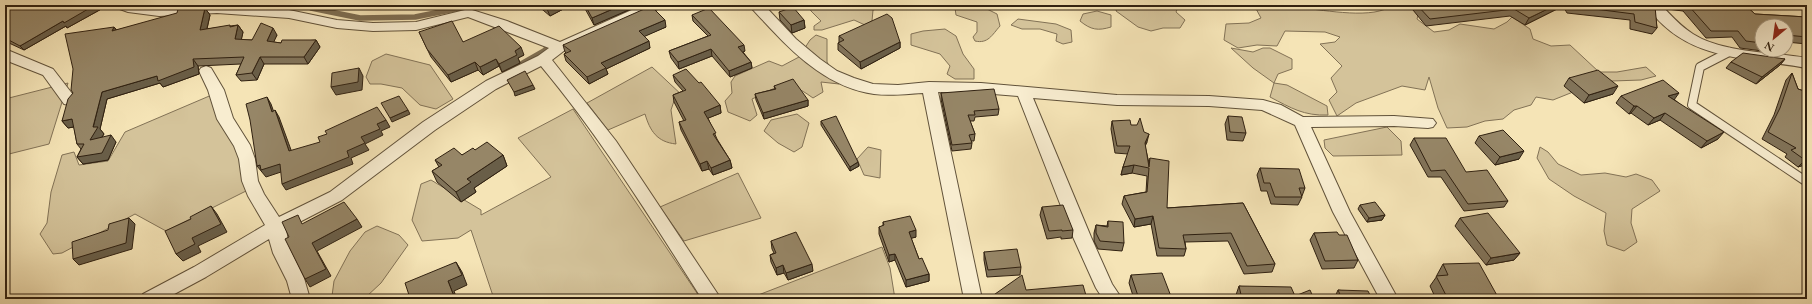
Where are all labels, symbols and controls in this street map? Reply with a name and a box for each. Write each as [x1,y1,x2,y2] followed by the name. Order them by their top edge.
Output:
[1754,18,1794,58] north arrow
[1762,38,1776,55] text: N

